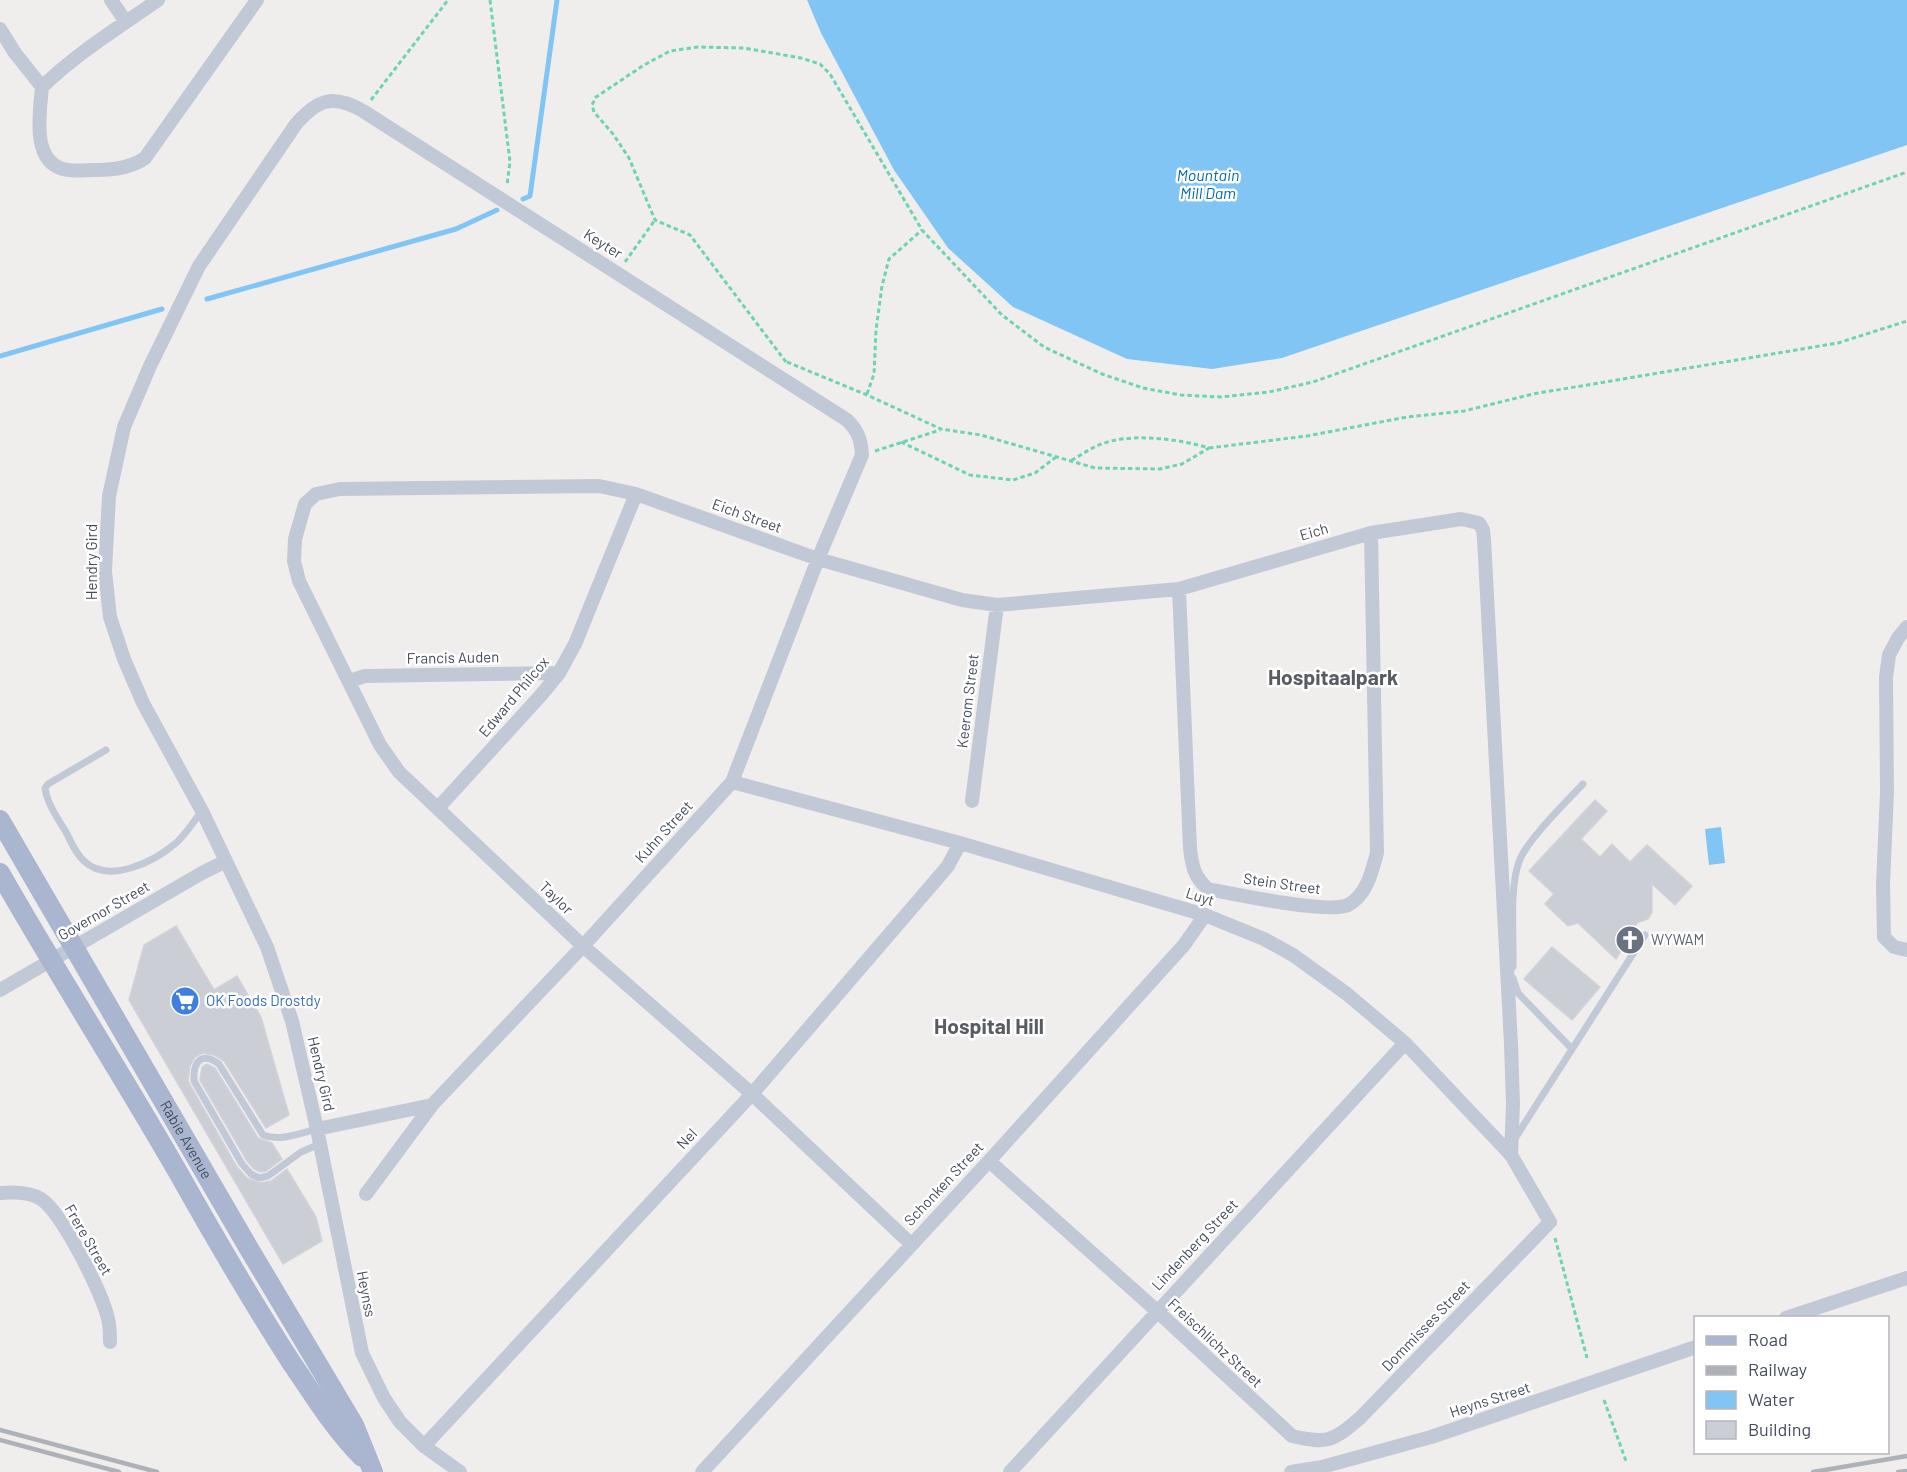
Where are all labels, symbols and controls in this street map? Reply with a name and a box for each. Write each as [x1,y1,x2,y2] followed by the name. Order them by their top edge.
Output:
[1177,165,1239,202] water label: Mountain Mill Dam
[581,224,627,262] street label: Keyter
[710,494,785,536] street label: Eich Street
[1297,518,1330,544] street label: Eich
[82,524,100,600] street label: Hendry Gird
[406,647,499,667] street label: Francis Auden
[474,653,552,740] street label: Edward Philcox
[952,653,982,749] street label: Keerom Street
[1268,664,1398,689] district label: Hospitaalpark
[631,797,696,866] street label: Kuhn Street
[1242,869,1322,897] street label: Stein Street
[54,877,153,944] street label: Governor Street
[536,877,578,918] street label: Taylor
[1184,883,1217,909] street label: Luyt
[1614,924,1646,956] church icon: WYWAM
[1651,930,1704,948] place label: WYWAM
[169,985,201,1017] supermarket icon: OK Foods Drostdy
[206,991,321,1009] place label: OK Foods Drostdy
[934,1013,1044,1038] district label: Hospital Hill
[305,1035,339,1113] street label: Hendry Gird
[157,1097,216,1182] street label: Rabie Avenue
[672,1124,700,1152] street label: Nel
[900,1138,987,1229] street label: Schonken Street
[1147,1195,1241,1294] street label: Lindenberg Street
[61,1201,116,1278] street label: Frere Street
[354,1269,380,1319] street label: Heynss
[1377,1276,1473,1374] street label: Dommisses Street
[1165,1294,1267,1391] street label: Freischlichz Street
[1694,1316,1889,1454] legend
[1748,1328,1788,1350] text: Road
[1748,1358,1807,1380] text: Railway
[1447,1378,1532,1421] street label: Heyns Street
[1748,1388,1795,1410] text: Water
[1748,1418,1811,1440] text: Building

